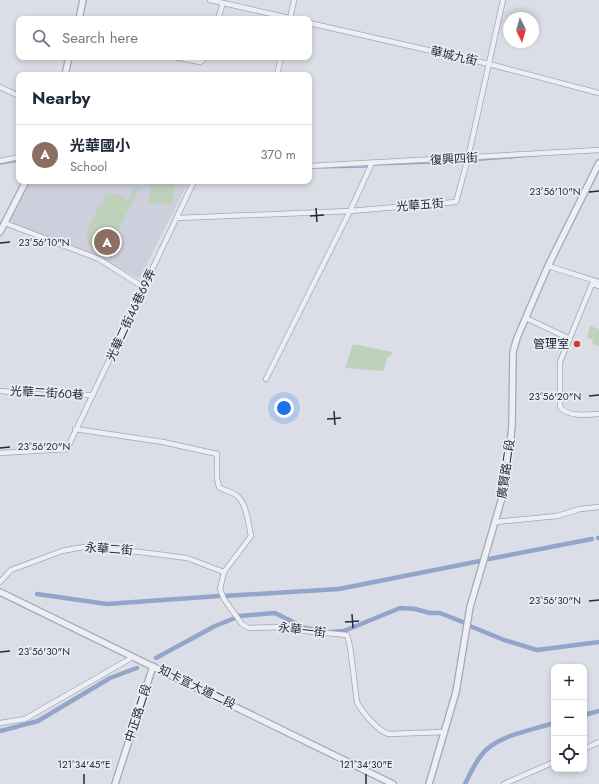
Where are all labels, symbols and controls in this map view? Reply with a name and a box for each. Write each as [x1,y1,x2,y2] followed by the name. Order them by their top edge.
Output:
[503,12,539,48] north arrow
[16,16,312,60] search box
[30,27,52,49] icon: search
[62,27,138,49] text: Search here
[429,42,479,70] street label: 華城九街
[32,86,90,110] text: Nearby
[70,135,130,157] text: 光華國小
[40,145,50,164] text: A
[260,145,296,164] text: 370 m
[430,149,478,169] street label: 復興四街
[70,157,107,176] text: School
[529,184,581,199] text: 23°56'10"N
[395,194,445,216] street label: 光華五街
[94,227,120,257] pin: A
[18,235,70,250] text: 23°56'10"N
[102,266,160,364] street label: 光華二街46巷69弄
[533,335,569,353] place label: 管理室
[572,339,582,349] marker: 管理室
[10,382,84,404] street label: 光華二街60巷
[529,389,581,404] text: 23°56'20"N
[274,398,294,418] your location
[493,438,519,500] street label: 廣賢路二段
[18,439,70,454] text: 23°56'20"N
[84,538,134,560] street label: 永華二街
[529,593,581,608] text: 23°56'30"N
[277,618,327,642] street label: 永華一街
[18,644,70,659] text: 23°56'30"N
[155,660,239,714] street label: 知卡宣大道二段
[551,664,587,772] map controls
[551,664,587,700] button: +
[120,682,156,744] street label: 中正路二段
[551,700,587,736] button: −
[551,736,587,772] button: locate
[57,757,111,772] text: 121°34'45"E
[339,757,393,772] text: 121°34'30"E

